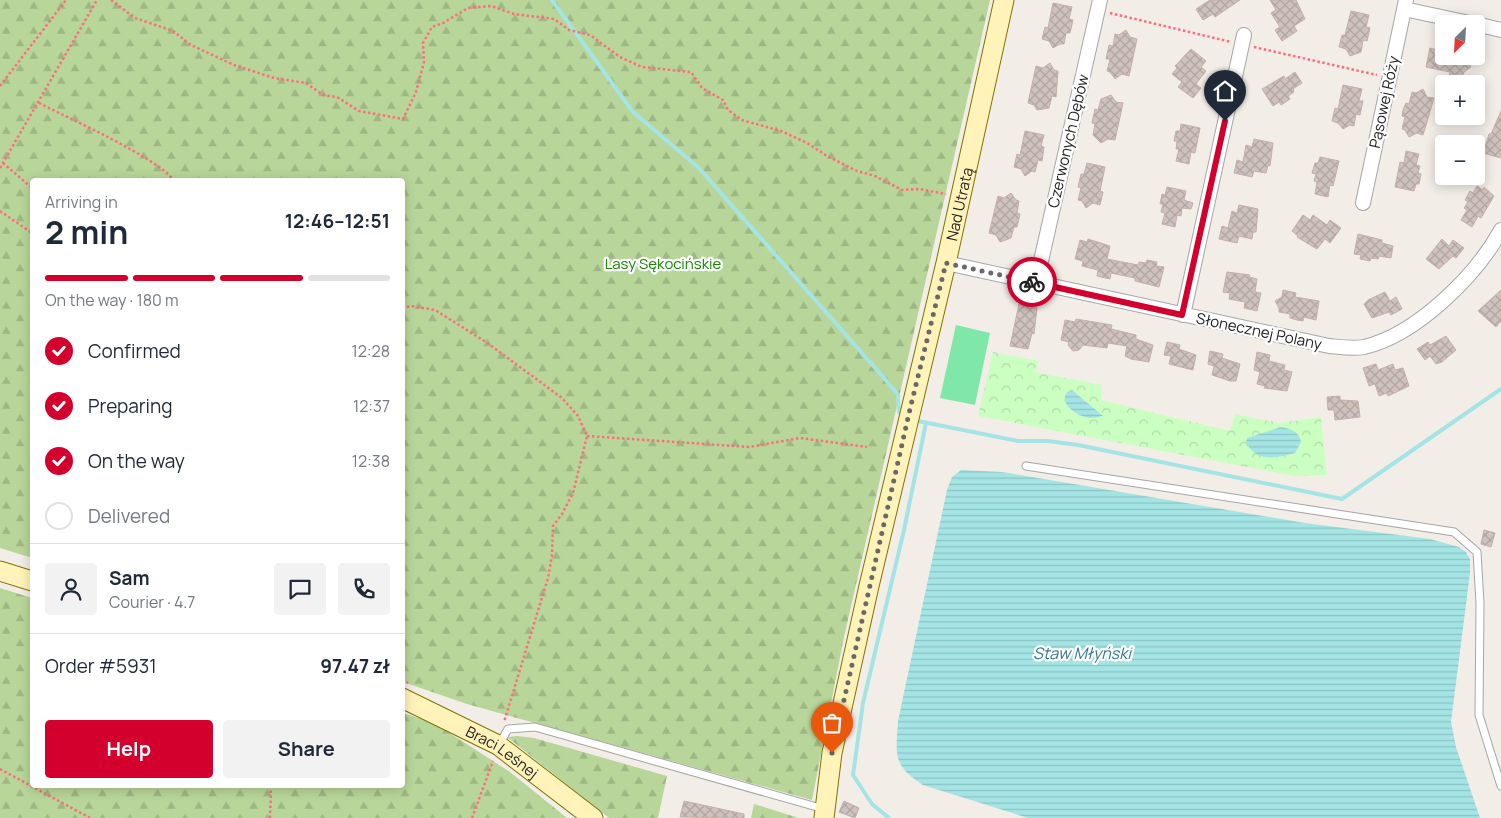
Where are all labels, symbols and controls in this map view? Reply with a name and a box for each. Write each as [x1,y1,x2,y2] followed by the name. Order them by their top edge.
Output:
[1435,15,1485,65] north arrow
[1435,15,1485,185] map controls
[1364,54,1404,150] street label: Pąsowej Róży
[1204,70,1246,121] pin
[1042,72,1094,210] street label: Czerwonych Dębów
[1435,75,1485,125] button: +
[1211,77,1239,105] icon: home
[1435,135,1485,185] button: −
[941,165,977,243] street label: Nad Utratą
[45,191,118,213] text: Arriving in
[285,208,390,234] text: 12:46–12:51
[45,210,128,254] text: 2 min
[605,253,722,274] park label: Lasy Sękocińskie
[1007,257,1057,307] courier
[1018,268,1046,296] icon: bike
[45,289,178,311] text: On the way · 180 m
[1194,307,1324,355] street label: Słonecznej Polany
[45,337,73,365] icon: check
[88,338,181,364] text: Confirmed
[351,340,390,362] text: 12:28
[45,392,73,420] icon: check
[88,393,173,419] text: Preparing
[353,395,390,417] text: 12:37
[45,447,73,475] icon: check
[88,448,185,474] text: On the way
[352,450,390,472] text: 12:38
[88,503,170,529] text: Delivered
[45,563,97,615] button: person
[274,563,326,615] button: chat
[338,563,390,615] button: phone
[109,565,150,591] text: Sam
[109,591,195,613] text: Courier · 4.7
[1033,642,1133,664] water label: Staw Młyński
[45,653,157,679] text: Order #5931
[320,653,390,679] text: 97.47 zł
[811,702,853,753] pin
[818,709,846,737] icon: bag
[45,720,213,778] button: Help
[223,720,390,778] button: Share
[462,720,543,783] street label: Braci Leśnej

